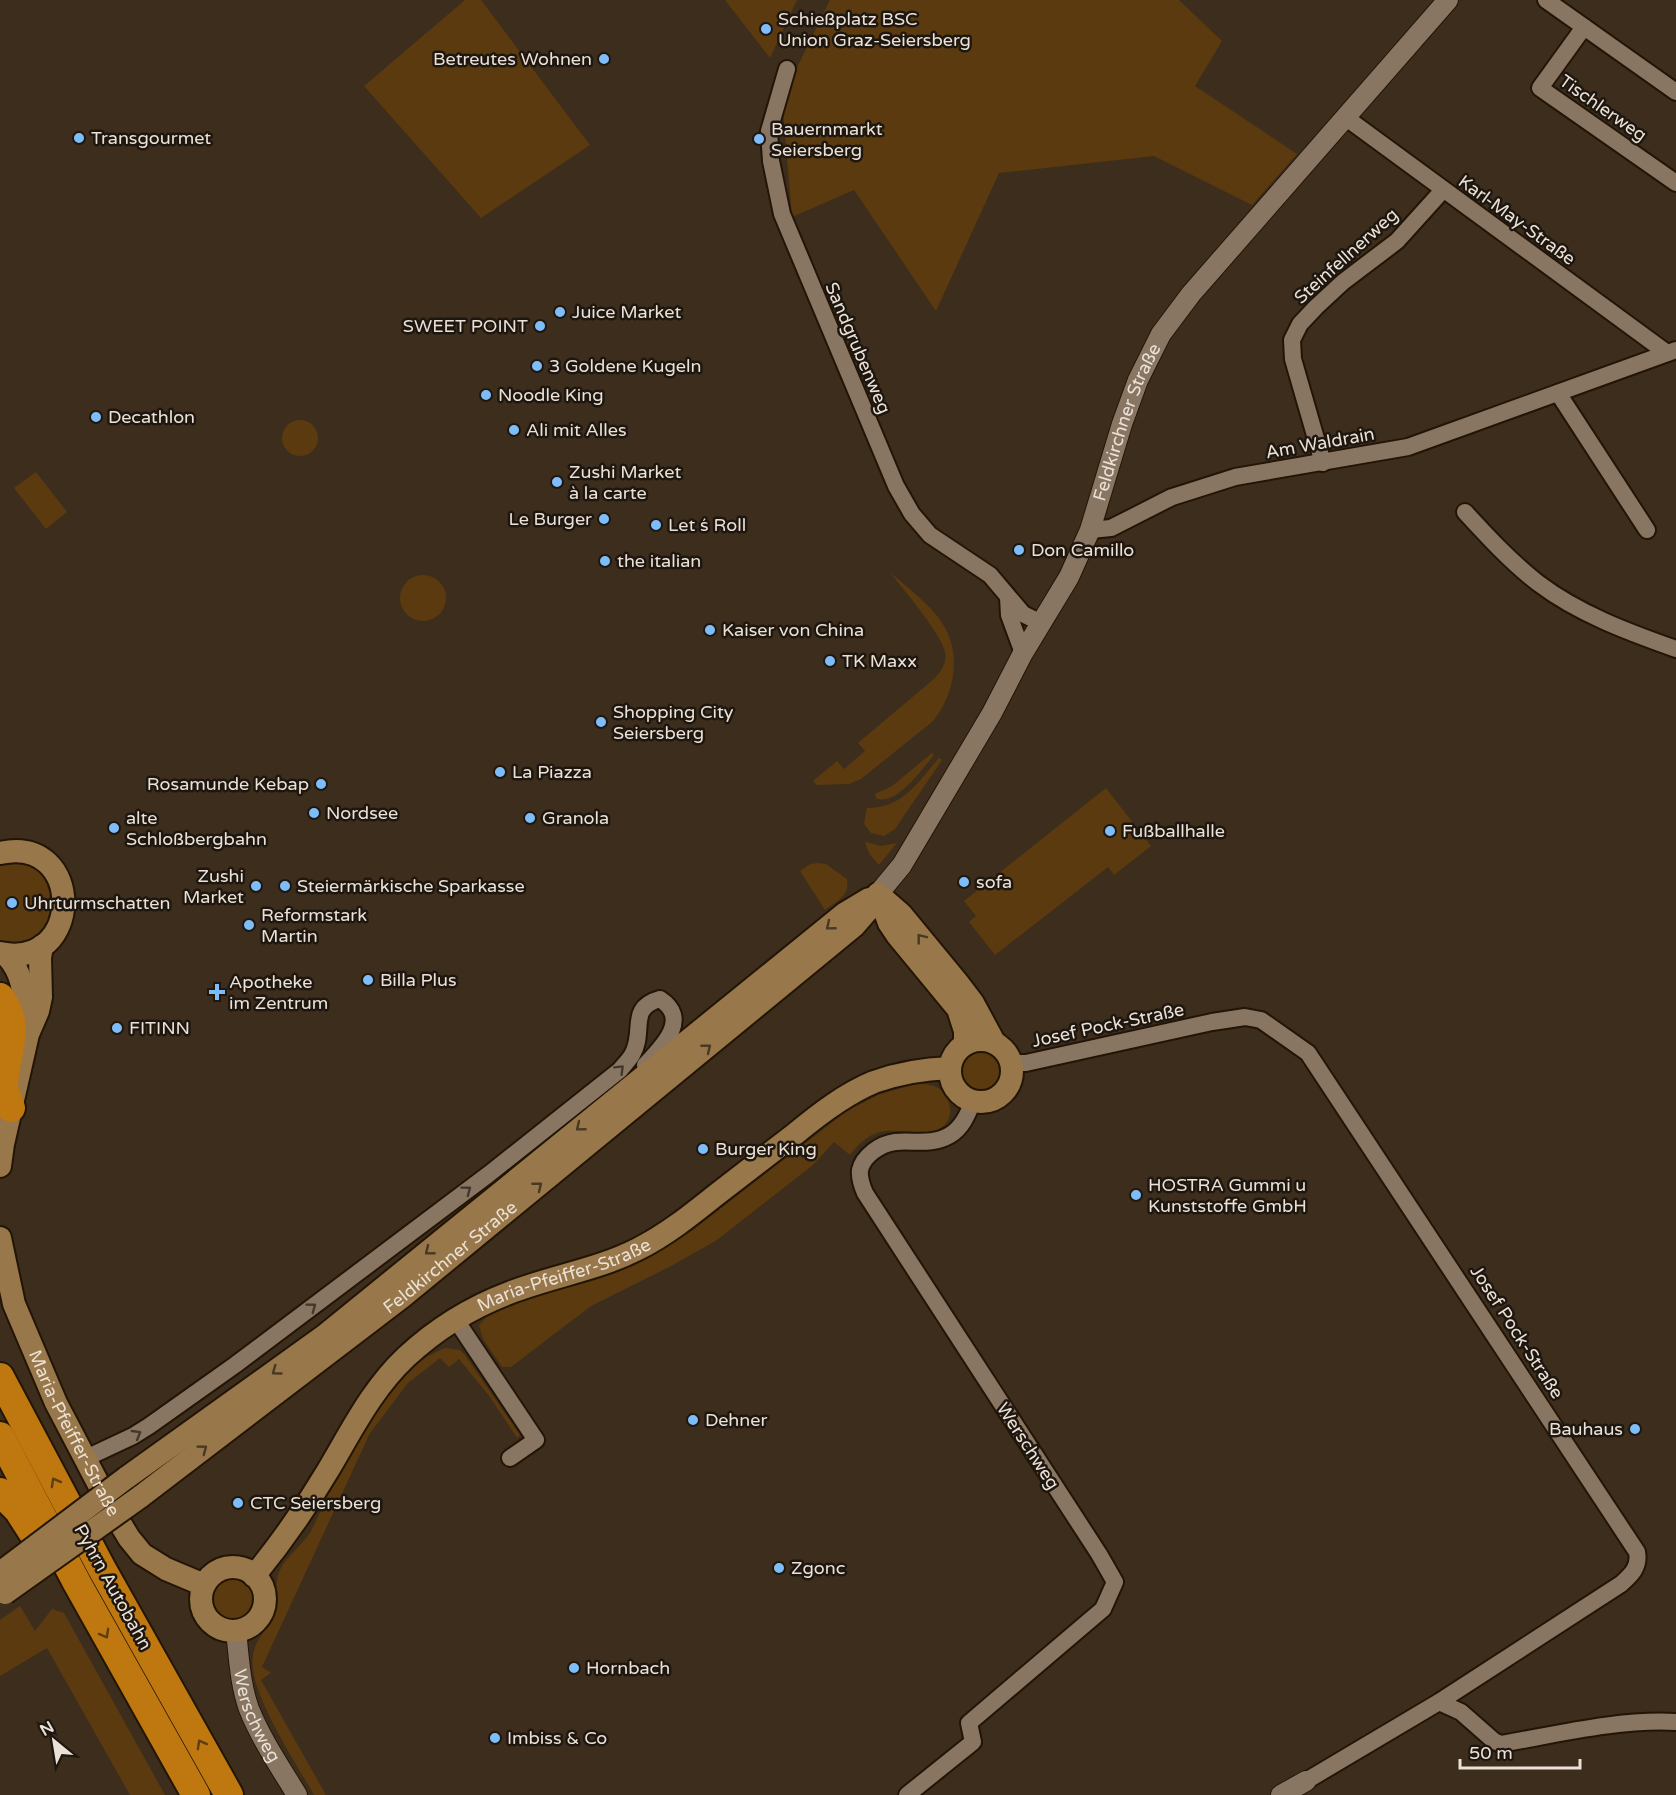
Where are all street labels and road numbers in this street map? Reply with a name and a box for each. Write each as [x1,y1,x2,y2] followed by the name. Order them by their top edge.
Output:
[1555,70,1651,146] street label: Tischlerweg
[1454,170,1580,270] street label: Karl-May-Straße
[1290,204,1402,308] street label: Steinfellnerweg
[820,279,896,417] street label: Sandgrubenweg
[1088,340,1165,504] street label: Feldkirchner Straße
[1264,423,1376,463] street label: Am Waldrain
[1030,998,1186,1052] street label: Josef Pock-Straße
[379,1196,521,1318] street label: Feldkirchner Straße
[474,1233,655,1316] street label: Maria-Pfeiffer-Straße
[1466,1261,1568,1403] street label: Josef Pock-Straße
[24,1347,124,1520] street label: Maria-Pfeiffer-Straße
[992,1398,1064,1494] street label: Werschweg
[69,1520,157,1654] street label: Pyhrn Autobahn
[229,1667,285,1766] street label: Werschweg

